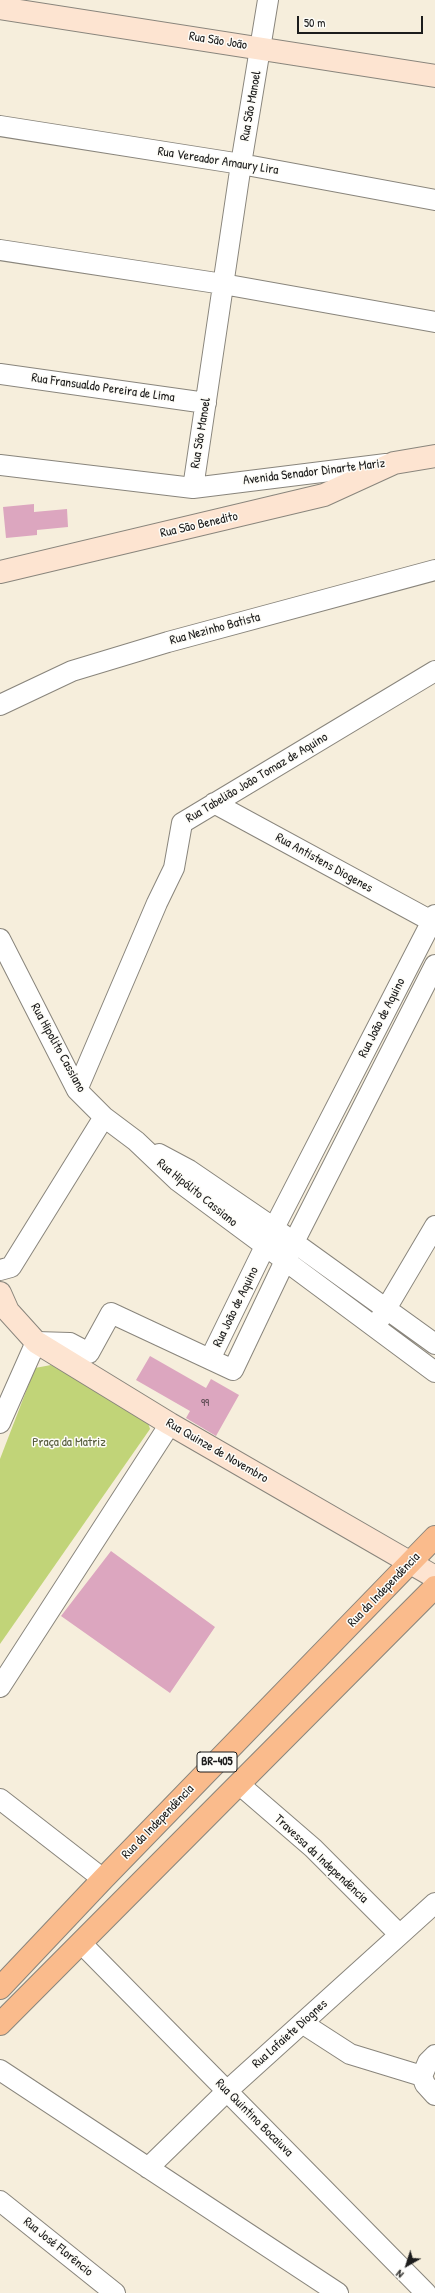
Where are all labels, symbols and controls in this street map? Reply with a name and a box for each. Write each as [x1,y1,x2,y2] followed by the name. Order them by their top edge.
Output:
[299,8,425,34] scale bar
[304,14,325,31] text: 50 m
[188,29,248,53] street label: Rua São João
[237,70,265,142] street label: Rua São Manoel
[156,144,280,178] street label: Rua Vereador Amaury Lira
[30,370,176,406] street label: Rua Fransualdo Pereira de Lima
[188,397,214,469] street label: Rua São Manoel
[242,456,386,488] street label: Avenida Senador Dinarte Mariz
[159,509,239,541] street label: Rua São Benedito
[168,609,262,649] street label: Rua Nezinho Batista
[183,729,331,827] street label: Rua Tabelião João Tomaz de Aquino
[273,830,375,896] street label: Rua Antistens Diogenes
[355,976,409,1060] street label: Rua João de Aquino
[27,1001,89,1095] street label: Rua Hipolito Cassiano
[153,1156,241,1230] street label: Rua Hipólito Cassiano
[210,1264,262,1350] street label: Rua João de Aquino
[201,1396,209,1410] house number: 99
[163,1415,271,1487] street label: Rua Quinze de Novembro
[32,1435,106,1451] park label: Praça da Matriz
[345,1550,423,1630] street label: Rua da Independência
[197,1752,237,1772] road number: BR-405
[119,1782,197,1862] street label: Rua da Independência
[271,1811,371,1907] street label: Travessa da Independência
[249,1996,331,2072] street label: Rua Lafaiete Diognes
[212,2076,296,2160] street label: Rua Quintino Bocaiuva
[20,2214,96,2280] street label: Rua José Florêncio
[387,2245,427,2285] north arrow
[393,2267,406,2282] text: N

